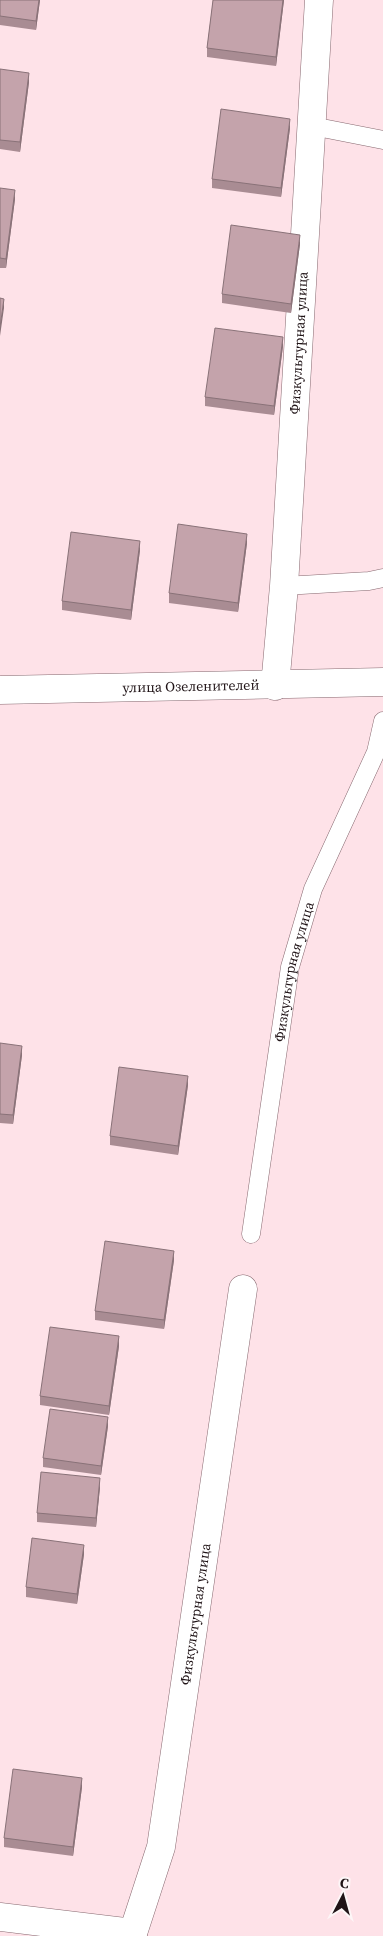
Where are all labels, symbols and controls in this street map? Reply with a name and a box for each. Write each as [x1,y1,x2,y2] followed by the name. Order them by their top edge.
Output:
[284,270,313,415] street label: Физкультурная улица
[122,675,260,697] street label: улица Озеленителей
[269,898,319,1043] street label: Физкультурная улица
[175,1541,216,1686] street label: Физкультурная улица
[318,1871,368,1921] north arrow
[339,1873,350,1894] text: С

